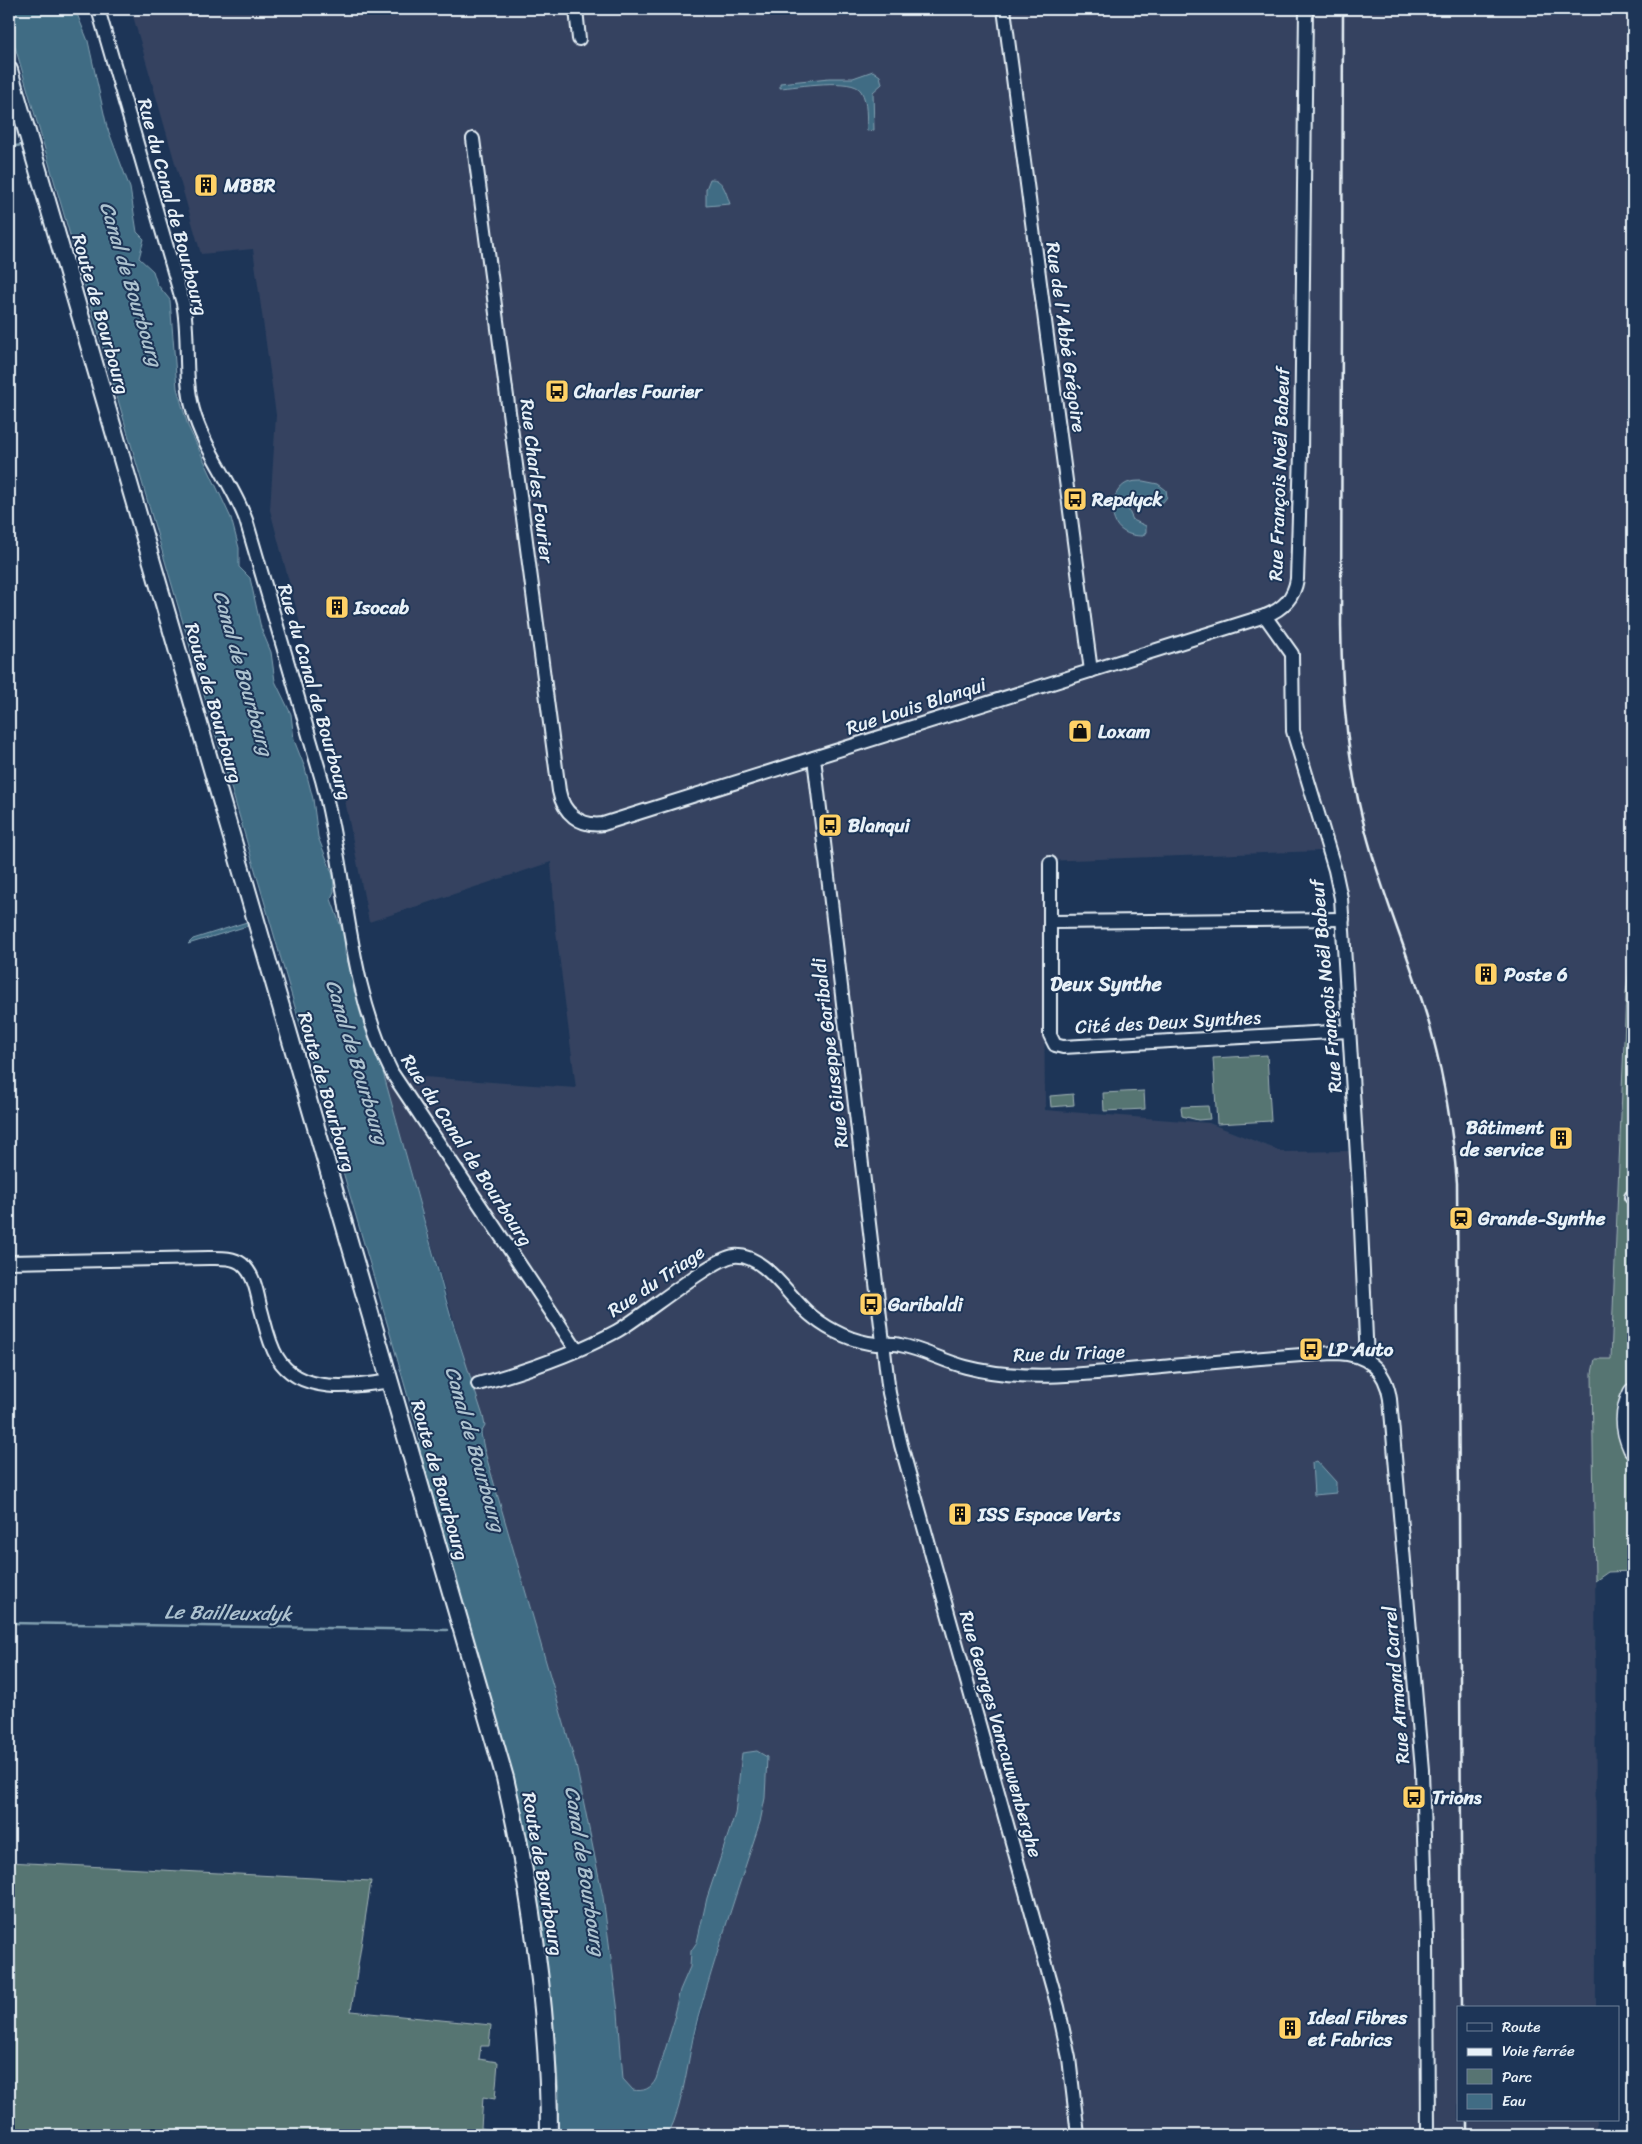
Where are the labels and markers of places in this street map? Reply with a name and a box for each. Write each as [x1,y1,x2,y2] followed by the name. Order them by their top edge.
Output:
[223,169,276,202] place label: MBBR
[193,172,219,198] building icon: MBBR
[573,375,703,408] place label: Charles Fourier
[544,378,570,404] bus stop icon: Charles Fourier
[1091,483,1164,516] place label: Repdyck
[1062,486,1088,512] bus stop icon: Repdyck
[353,591,409,624] place label: Isocab
[324,594,350,620] building icon: Isocab
[1098,715,1151,748] place label: Loxam
[1067,718,1093,744] shop icon: Loxam
[848,809,911,842] place label: Blanqui
[817,812,843,838] bus stop icon: Blanqui
[1504,958,1568,991] place label: Poste 6
[1473,961,1499,987] building icon: Poste 6
[1460,1111,1545,1166] place label: Bâtiment de service
[1548,1125,1574,1151] building icon: Bâtiment de service
[1477,1202,1606,1235] place label: Grande-Synthe
[1448,1205,1474,1231] station icon: Grande-Synthe
[887,1288,965,1321] place label: Garibaldi
[858,1291,884,1317] bus stop icon: Garibaldi
[1328,1333,1394,1366] place label: LP Auto
[1298,1336,1324,1362] bus stop icon: LP Auto
[977,1498,1121,1531] place label: ISS Espace Verts
[947,1501,973,1527] building icon: ISS Espace Verts
[1432,1781,1483,1814] place label: Trions
[1401,1784,1427,1810] bus stop icon: Trions
[1307,2001,1408,2056] place label: Ideal Fibres et Fabrics
[1277,2015,1303,2041] building icon: Ideal Fibres et Fabrics

